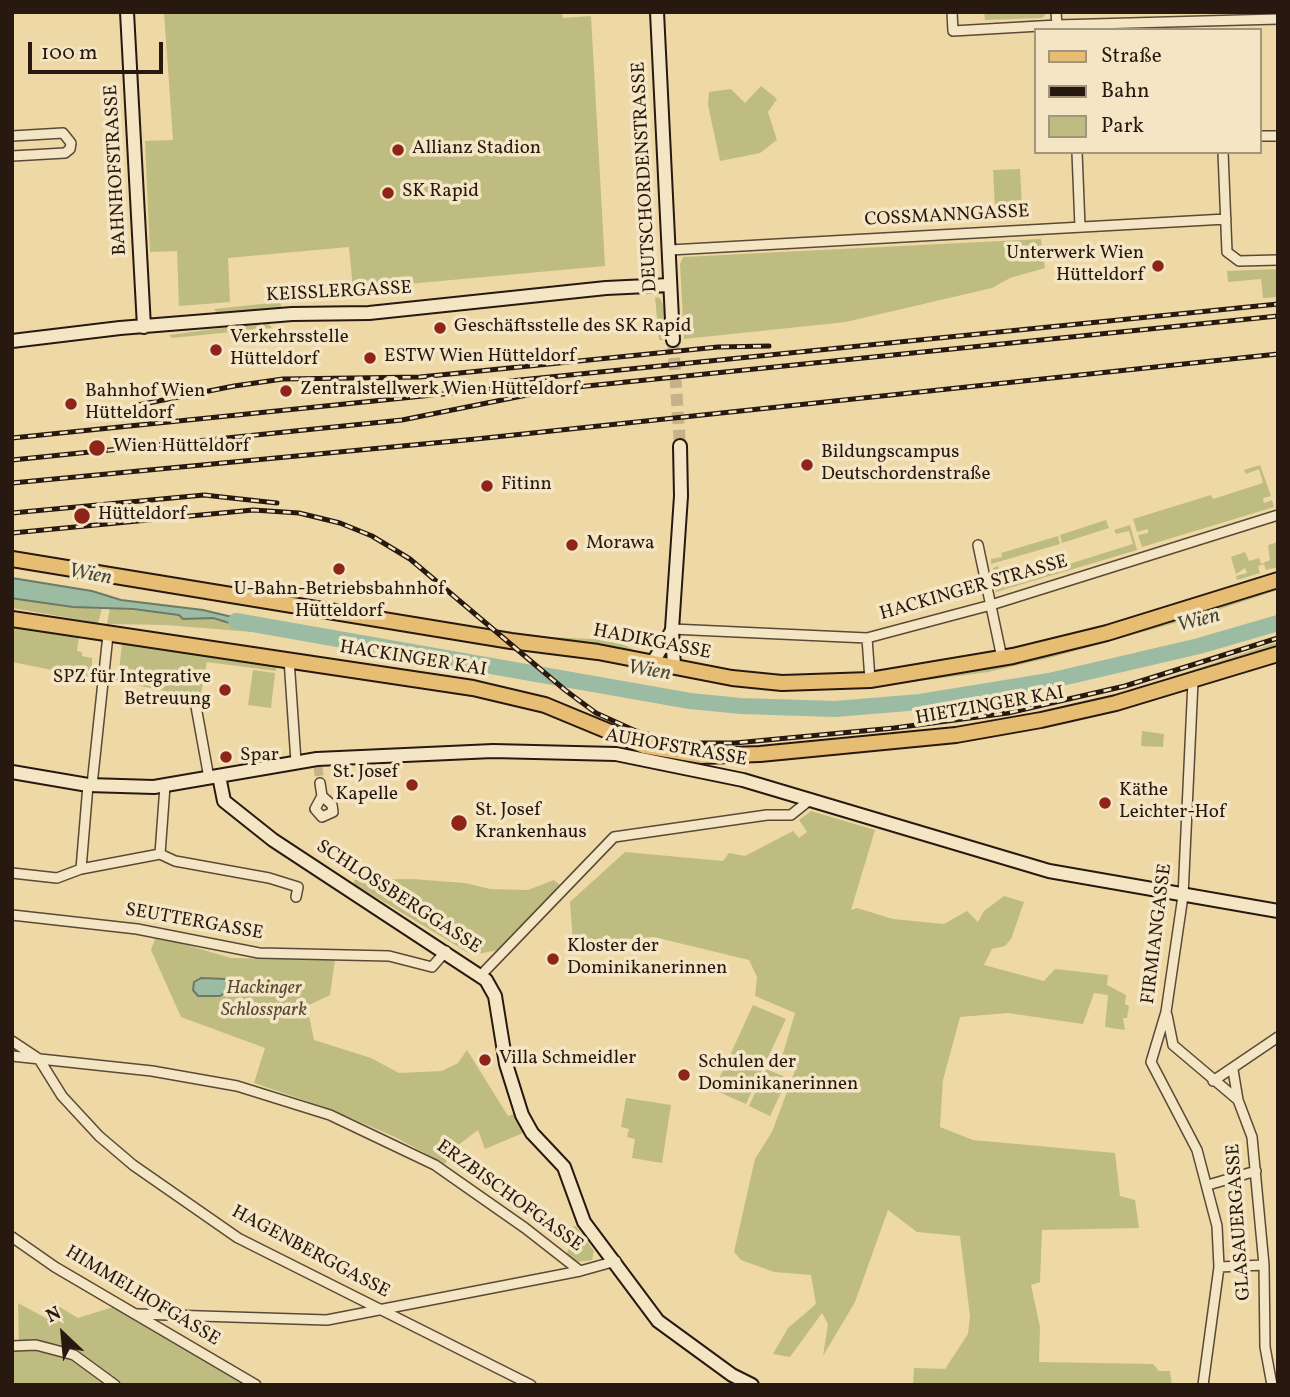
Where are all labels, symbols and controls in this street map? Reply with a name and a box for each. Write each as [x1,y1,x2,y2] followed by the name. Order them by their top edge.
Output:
[32,28,166,72] scale bar
[1034,28,1262,154] legend
[41,39,98,68] text: 100 m
[1101,42,1162,71] text: Straße
[629,61,663,293] street label: DEUTSCHORDENSTRASSE
[1101,77,1150,106] text: Bahn
[101,84,133,256] street label: BAHNHOFSTRASSE
[1101,112,1144,141] text: Park
[412,139,541,161] place label: Allianz Stadion
[390,142,406,158] marker: Allianz Stadion
[402,182,479,204] place label: SK Rapid
[380,185,396,201] marker: SK Rapid
[864,201,1030,233] street label: COSSMANNGASSE
[1006,244,1144,288] place label: Unterwerk Wien Hütteldorf
[1150,258,1166,274] marker: Unterwerk Wien Hütteldorf
[265,278,413,308] street label: KEISSLERGASSE
[454,317,691,339] place label: Geschäftsstelle des SK Rapid
[432,320,448,336] marker: Geschäftsstelle des SK Rapid
[230,328,349,372] place label: Verkehrsstelle Hütteldorf
[208,342,224,358] marker: Verkehrsstelle Hütteldorf
[384,347,575,369] place label: ESTW Wien Hütteldorf
[362,350,378,366] marker: ESTW Wien Hütteldorf
[300,380,579,402] place label: Zentralstellwerk Wien Hütteldorf
[85,382,205,426] place label: Bahnhof Wien Hütteldorf
[278,383,294,399] marker: Zentralstellwerk Wien Hütteldorf
[63,396,79,412] marker: Bahnhof Wien Hütteldorf
[113,437,249,459] place label: Wien Hütteldorf
[87,438,107,458] marker: Wien Hütteldorf
[821,443,990,487] place label: Bildungscampus Deutschordenstraße
[799,457,815,473] marker: Bildungscampus Deutschordenstraße
[501,475,552,497] place label: Fitinn
[479,478,495,494] marker: Fitinn
[98,505,186,527] place label: Hütteldorf
[72,506,92,526] marker: Hütteldorf
[586,534,654,556] place label: Morawa
[564,537,580,553] marker: Morawa
[877,551,1071,627] street label: HACKINGER STRASSE
[66,560,114,592] water label: Wien
[331,561,347,577] marker: U-Bahn-Betriebsbahnhof Hütteldorf
[234,580,444,624] place label: U-Bahn-Betriebsbahnhof Hütteldorf
[1175,604,1223,640] water label: Wien
[591,620,713,666] street label: HADIKGASSE
[338,637,488,683] street label: HACKINGER KAI
[626,656,672,688] water label: Wien
[53,668,211,712] place label: SPZ für Integrative Betreuung
[217,682,233,698] marker: SPZ für Integrative Betreuung
[914,683,1066,731] street label: HIETZINGER KAI
[603,725,749,773] street label: AUHOFSTRASSE
[240,746,279,768] place label: Spar
[218,749,234,765] marker: Spar
[333,763,398,807] place label: St. Josef Kapelle
[404,777,420,793] marker: St. Josef Kapelle
[1119,781,1225,825] place label: Käthe Leichter-Hof
[1097,795,1113,811] marker: Käthe Leichter-Hof
[475,801,587,845] place label: St. Josef Krankenhaus
[449,813,469,833] marker: St. Josef Krankenhaus
[311,836,485,960] street label: SCHLOSSBERGGASSE
[1138,862,1178,1006] street label: FIRMIANGASSE
[123,900,265,946] street label: SEUTTERGASSE
[567,937,727,981] place label: Kloster der Dominikanerinnen
[545,951,561,967] marker: Kloster der Dominikanerinnen
[221,979,307,1023] park label: Hackinger Schlosspark
[499,1049,636,1071] place label: Villa Schmeidler
[477,1052,493,1068] marker: Villa Schmeidler
[698,1053,858,1097] place label: Schulen der Dominikanerinnen
[676,1067,692,1083] marker: Schulen der Dominikanerinnen
[431,1136,587,1258] street label: ERZBISCHOFGASSE
[1223,1143,1257,1301] street label: GLASAUERGASSE
[227,1202,393,1304] street label: HAGENBERGGASSE
[61,1242,223,1352] street label: HIMMELHOFGASSE
[28,1299,98,1369] north arrow
[42,1300,66,1330] text: N

